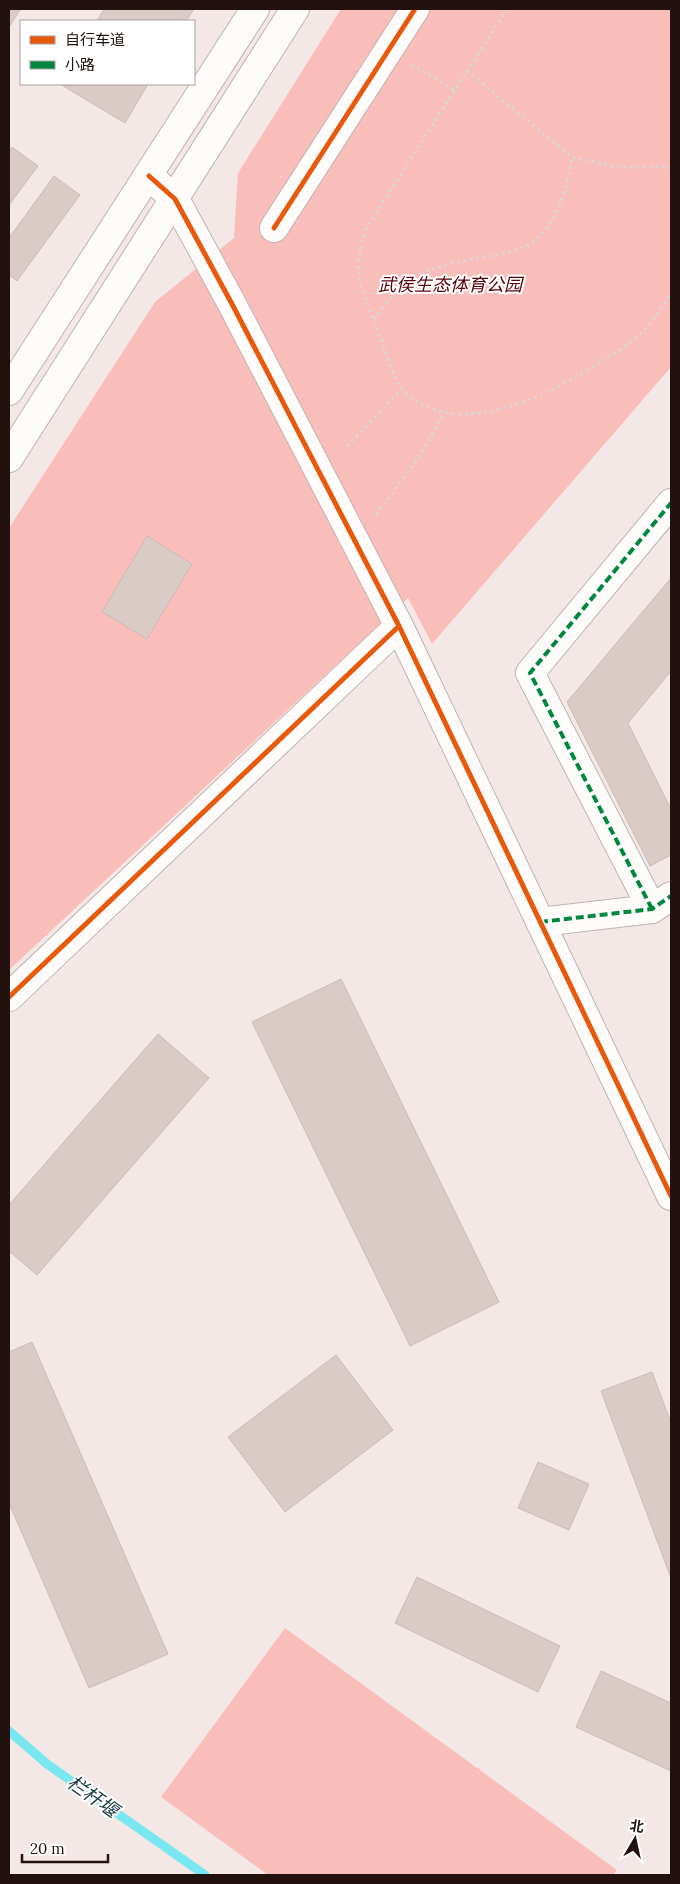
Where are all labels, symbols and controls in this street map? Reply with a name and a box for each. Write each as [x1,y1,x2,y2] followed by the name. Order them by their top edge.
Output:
[20,20,195,85] legend
[65,30,125,49] text: 自行车道
[65,55,95,74] text: 小路
[378,273,525,296] park label: 武侯生态体育公园
[63,1770,126,1824] water label: 栏杆堰
[610,1814,660,1864] north arrow
[629,1816,645,1836] text: 北
[22,1832,109,1864] scale bar
[30,1839,65,1858] text: 20 m

